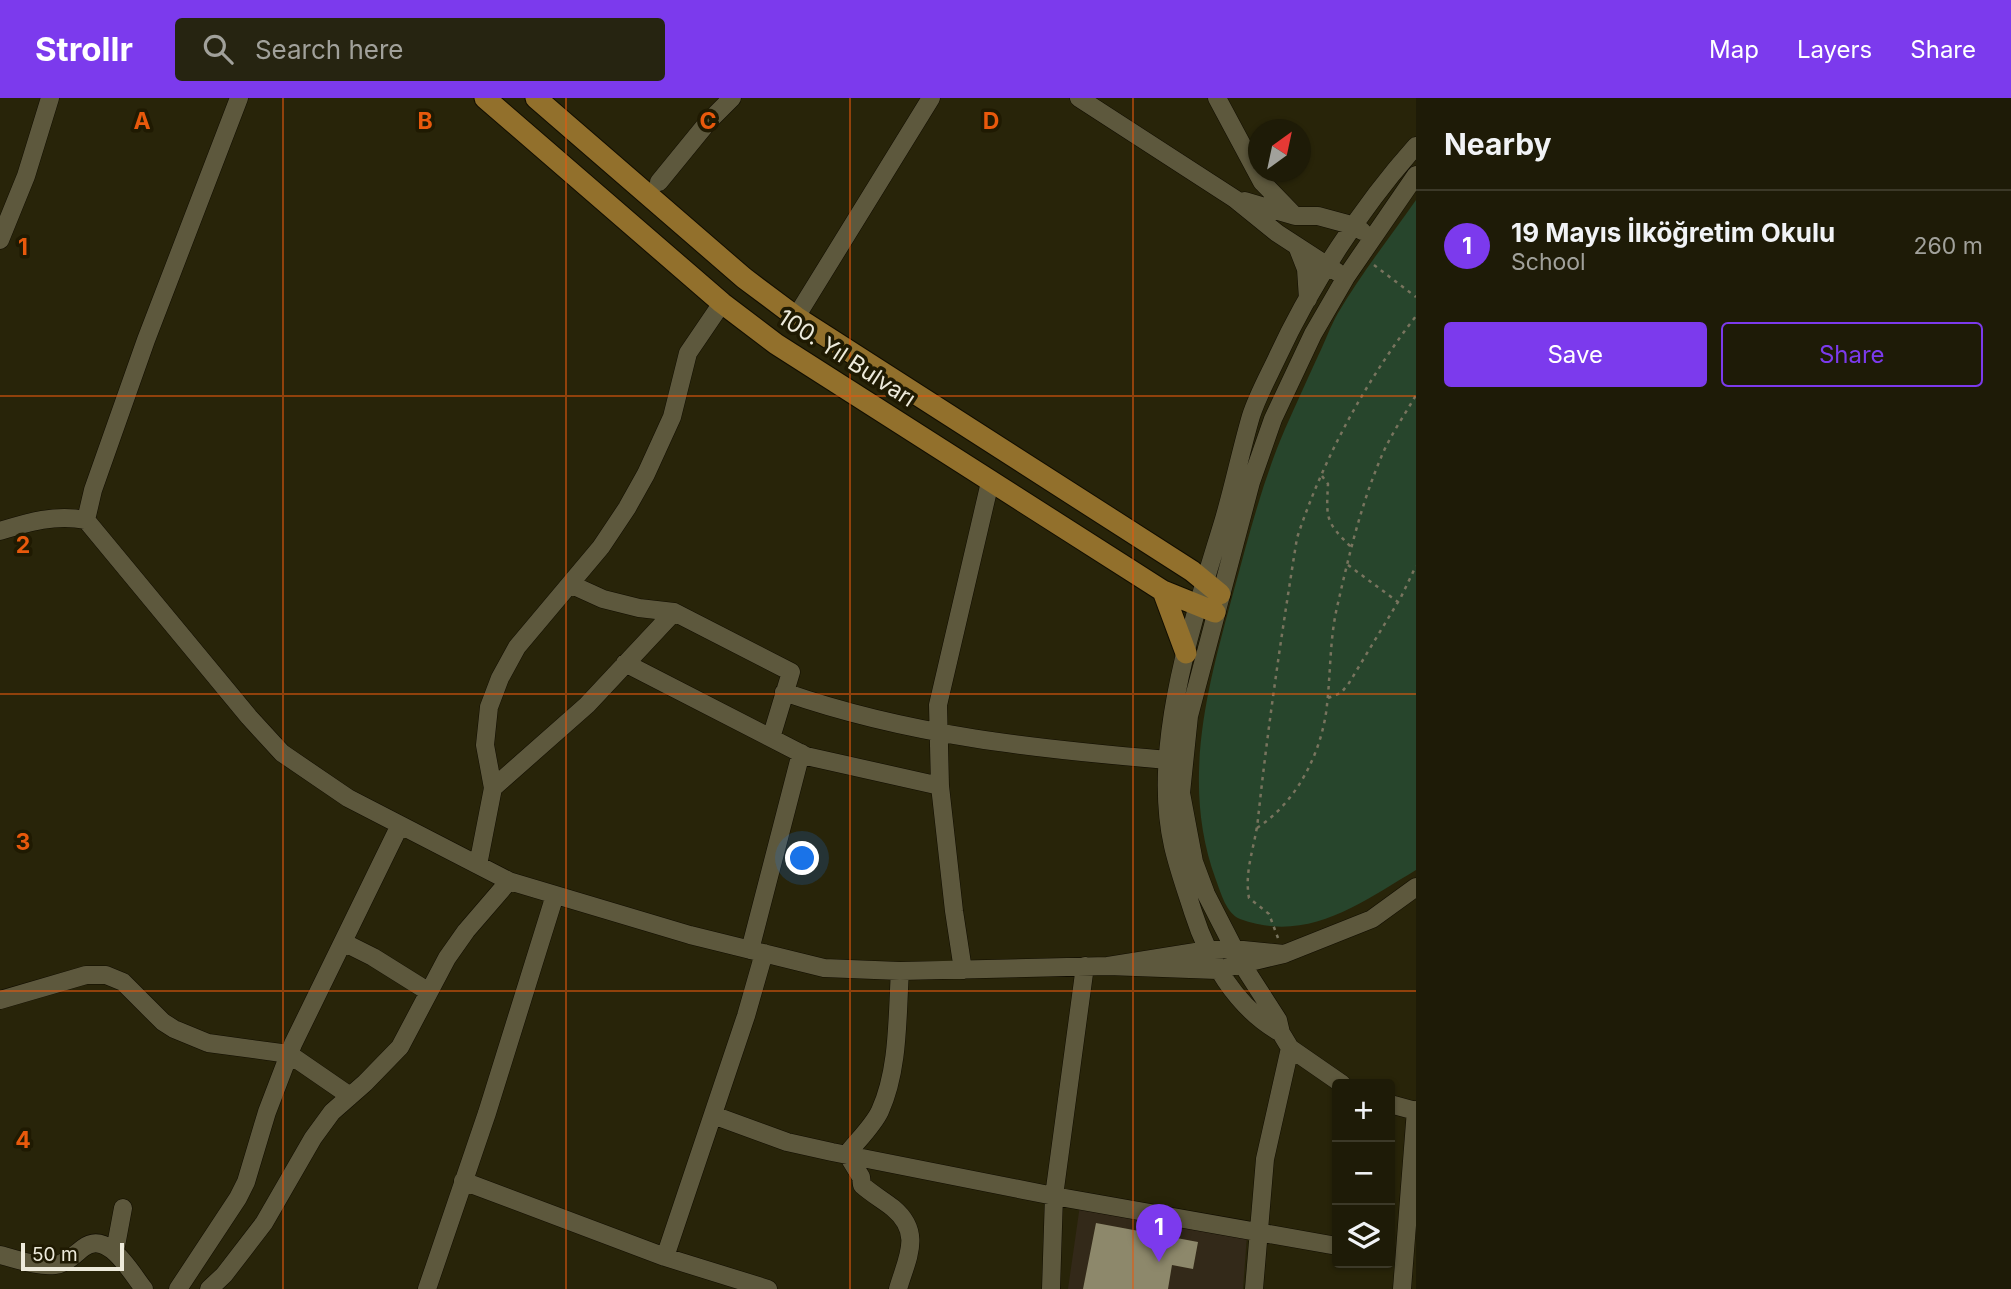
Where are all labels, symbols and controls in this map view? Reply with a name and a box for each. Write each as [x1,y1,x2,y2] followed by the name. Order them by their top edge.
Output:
[175,18,665,81] search box
[35,29,133,69] text: Strollr
[199,30,237,68] icon: search
[255,34,404,65] text: Search here
[1709,35,1759,64] text: Map
[1797,35,1872,64] text: Layers
[1910,35,1976,64] text: Share
[133,107,151,135] text: A
[417,107,433,135] text: B
[699,107,717,135] text: C
[983,107,999,135] text: D
[1248,119,1311,182] north arrow
[1444,126,1552,162] text: Nearby
[1511,217,1835,248] text: 19 Mayıs İlköğretim Okulu
[1462,232,1472,260] text: 1
[1914,232,1983,260] text: 260 m
[18,233,28,261] text: 1
[1511,248,1586,276] text: School
[773,303,921,413] street label: 100. Yıl Bulvarı
[1444,322,1707,387] button: Save
[1721,322,1983,387] button: Share
[16,531,30,559] text: 2
[16,828,30,856] text: 3
[785,841,819,875] your location
[1332,1079,1395,1268] map controls
[1332,1079,1395,1142] button: +
[15,1126,31,1154] text: 4
[1332,1142,1395,1205] button: −
[1136,1204,1182,1262] pin: 1
[1332,1205,1395,1268] button: layers
[21,1240,124,1272] scale bar
[32,1243,78,1266] text: 50 m

